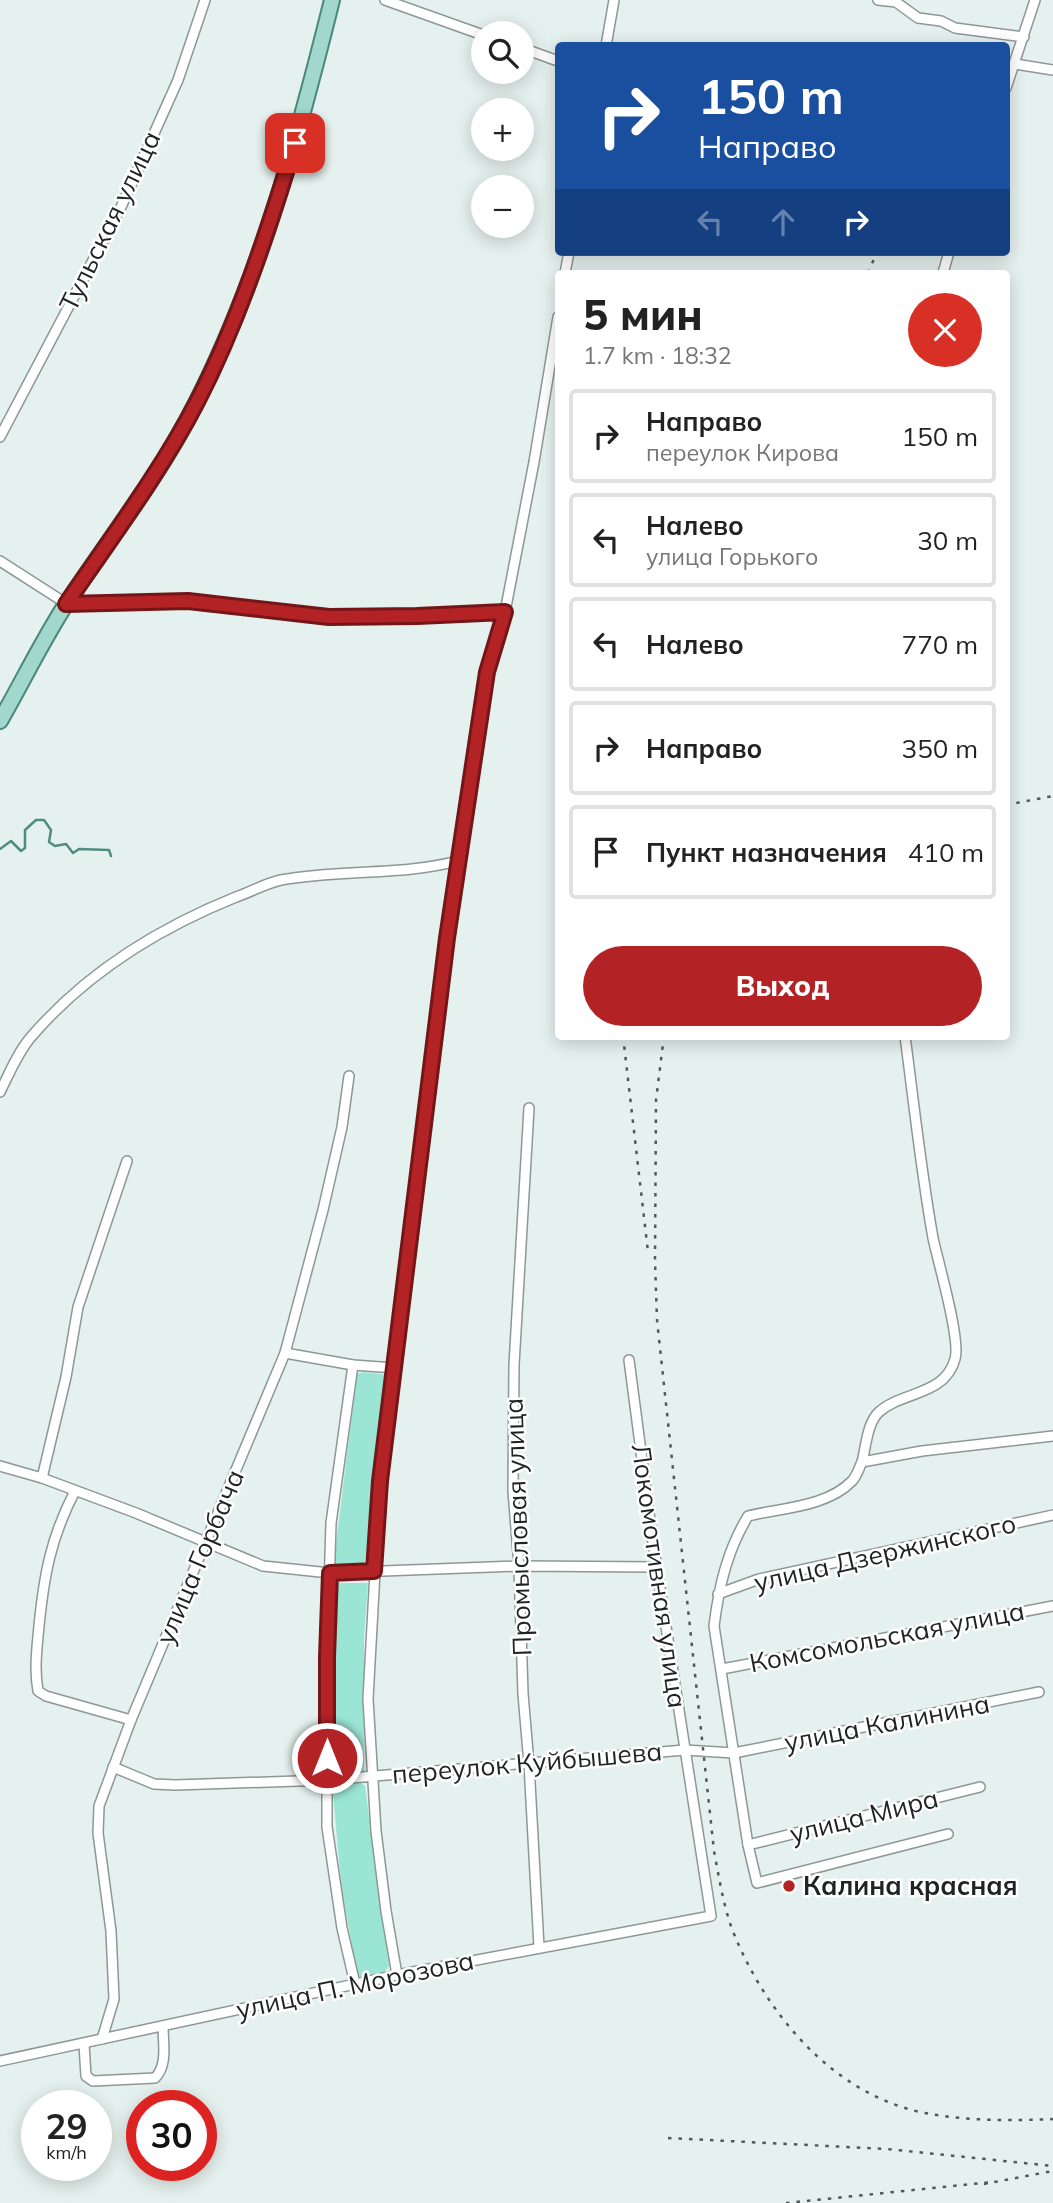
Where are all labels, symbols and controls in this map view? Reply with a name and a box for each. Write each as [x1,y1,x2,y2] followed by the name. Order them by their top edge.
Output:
[471,21,534,238] map controls
[471,21,534,84] button: search
[698,65,844,126] text: 150 m
[583,70,674,161] icon: right
[471,98,534,161] button: +
[265,113,325,173] pin
[276,124,314,162] icon: arrive
[52,125,167,316] street label: Тульская улица
[698,126,837,166] text: Направо
[471,175,534,238] button: −
[691,203,729,241] icon: left
[764,203,802,241] icon: ahead
[837,203,875,241] icon: right
[583,288,703,341] text: 5 мин
[908,293,982,367] button: close
[583,341,732,370] text: 1.7 km · 18:32
[646,405,762,438] text: Направо
[587,417,625,455] icon: right
[902,420,978,453] text: 150 m
[646,438,839,467] text: переулок Кирова
[646,509,744,542] text: Налево
[587,521,625,559] icon: left
[917,524,978,557] text: 30 m
[646,542,818,571] text: улица Горького
[587,625,625,663] icon: left
[646,628,744,661] text: Налево
[902,628,978,661] text: 770 m
[587,729,625,767] icon: right
[646,732,762,765] text: Направо
[902,732,978,765] text: 350 m
[587,833,625,871] icon: arrive
[646,836,887,869] text: Пункт назначения
[908,836,984,869] text: 410 m
[583,946,982,1026] button: Выход
[497,1397,538,1657] street label: Промысловая улица
[625,1442,694,1710] street label: Локомотивная улица
[148,1465,251,1649] street label: улица Горбача
[751,1506,1019,1599] street label: улица Дзержинского
[747,1594,1027,1679] street label: Комсомольская улица
[781,1686,992,1759] street label: улица Калинина
[290,1721,364,1795] position arrow
[391,1734,663,1791] street label: переулок Куйбышева
[786,1781,942,1850] street label: улица Мира
[803,1869,1018,1902] place label: Калина красная
[781,1878,797,1894] marker: Калина красная
[233,1943,477,2026] street label: улица П. Морозова
[126,2090,217,2181] speed limit sign: 30
[45,2104,88,2148] text: 29
[46,2141,87,2164] text: km/h

